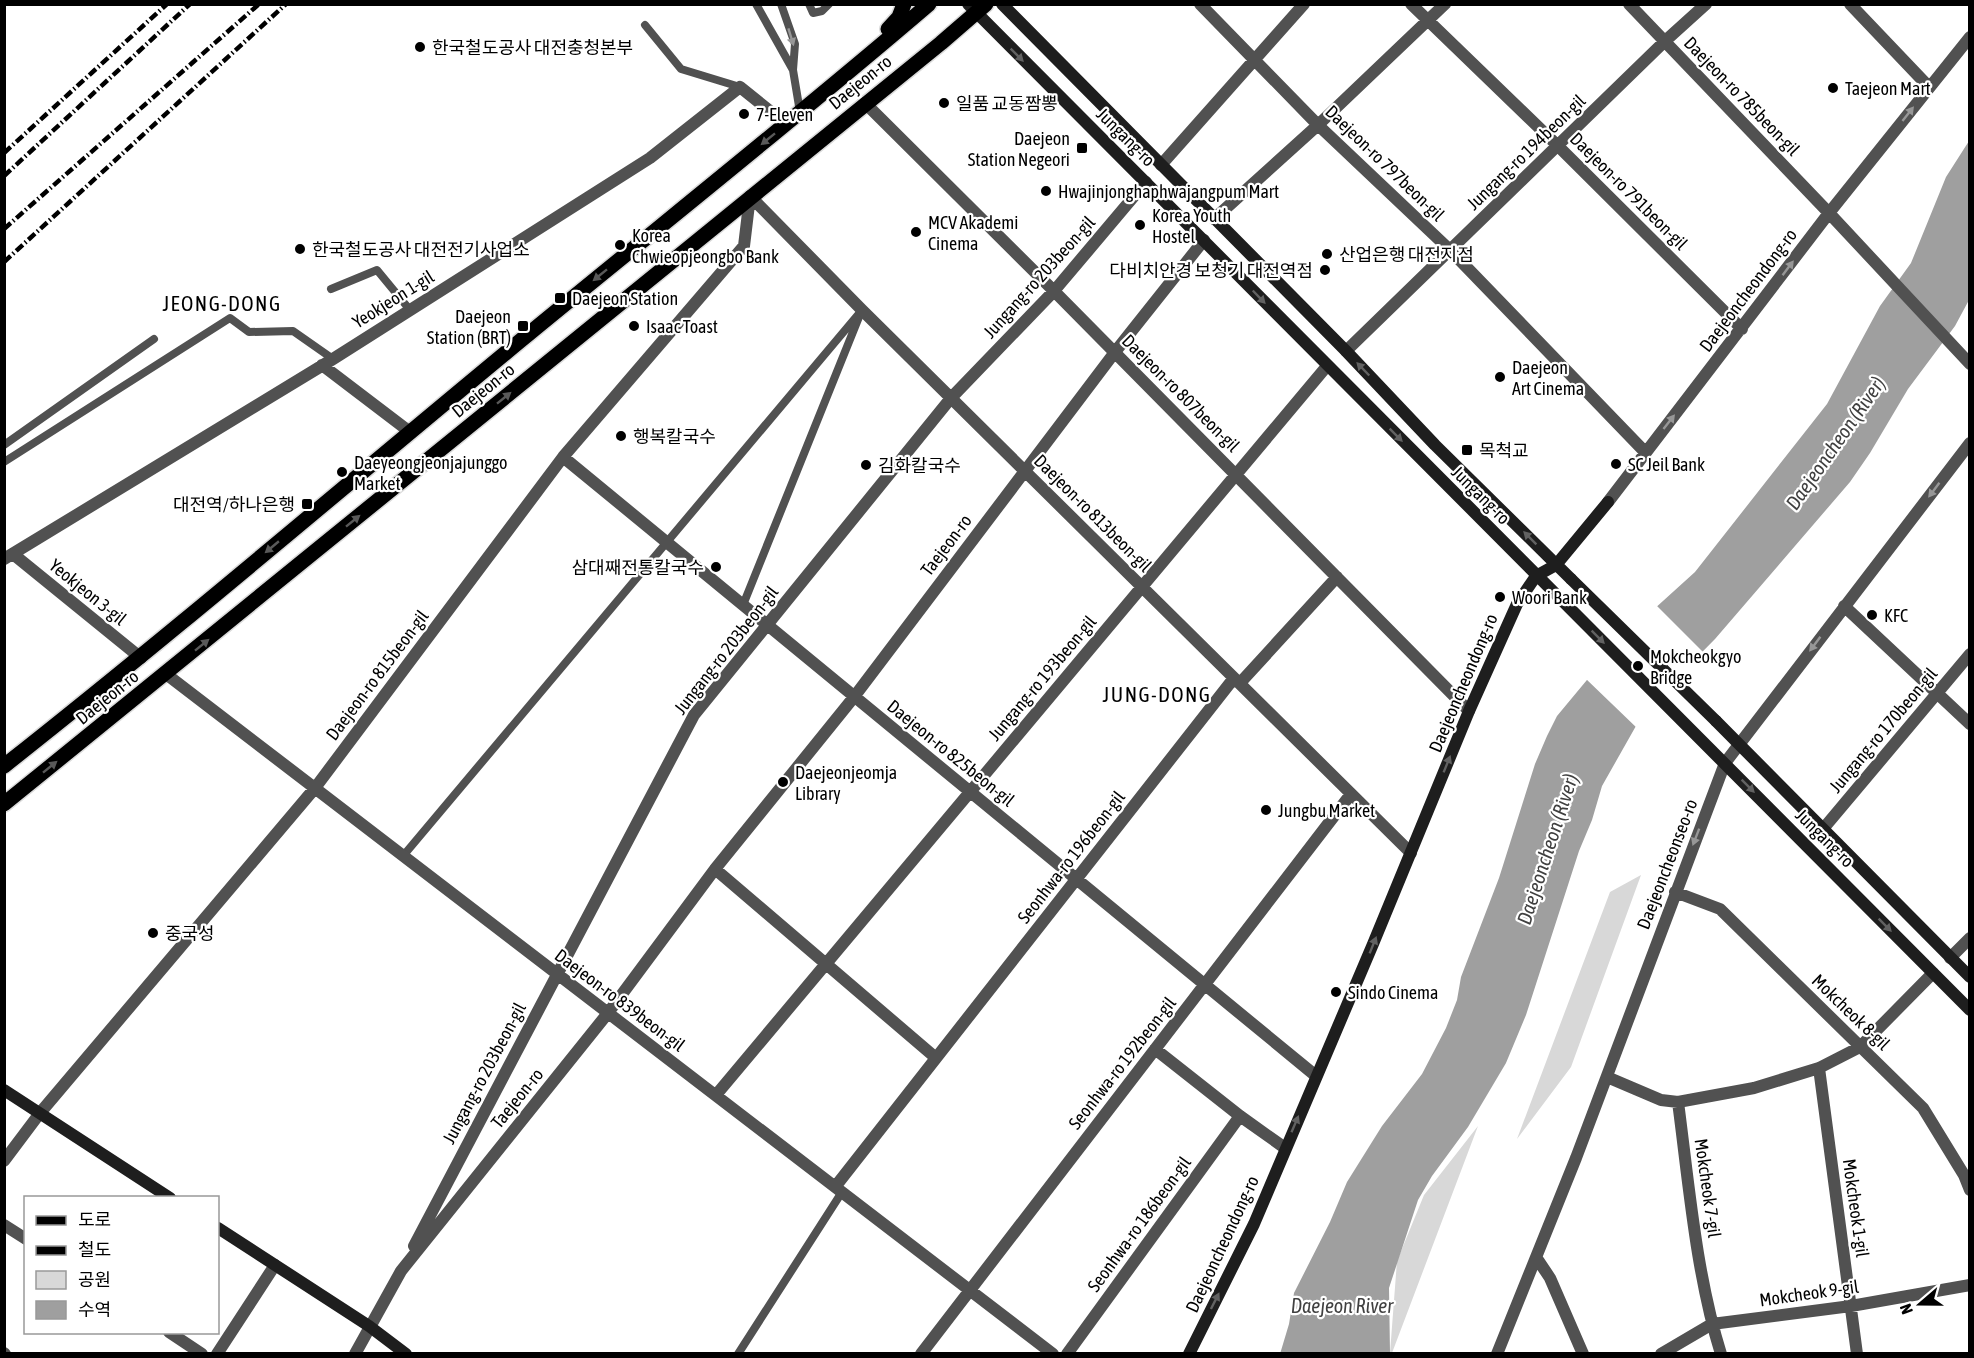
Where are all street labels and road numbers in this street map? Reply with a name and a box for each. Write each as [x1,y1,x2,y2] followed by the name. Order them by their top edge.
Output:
[1680,32,1804,160] street label: Daejeon-ro 785beon-gil
[825,50,895,114] street label: Daejeon-ro
[1462,90,1590,214] street label: Jungang-ro 194beon-gil
[1321,101,1449,225] street label: Daejeon-ro 797beon-gil
[1093,104,1159,170] street label: Jungang-ro
[1566,128,1692,254] street label: Daejeon-ro 791beon-gil
[979,212,1099,342] street label: Jungang-ro 203beon-gil
[1695,224,1801,356] street label: Daejeoncheondong-ro
[348,266,438,332] street label: Yeokjeon 1-gil
[1118,330,1244,456] street label: Daejeon-ro 807beon-gil
[448,358,518,422] street label: Daejeon-ro
[1030,450,1156,576] street label: Daejeon-ro 813beon-gil
[1448,462,1514,528] street label: Jungang-ro
[916,510,976,580] street label: Taejeon-ro
[45,555,131,630] street label: Yeokjeon 3-gil
[670,582,783,718] street label: Jungang-ro 203beon-gil
[321,606,433,744] street label: Daejeon-ro 815beon-gil
[984,611,1100,745] street label: Jungang-ro 193beon-gil
[1424,611,1502,755] street label: Daejeoncheondong-ro
[1825,663,1941,797] street label: Jungang-ro 170beon-gil
[72,665,142,729] street label: Daejeon-ro
[883,695,1019,811] street label: Daejeon-ro 825beon-gil
[1013,787,1129,927] street label: Seonhwa-ro 196beon-gil
[1632,796,1702,932] street label: Daejeoncheonseo-ro
[1792,805,1858,871] street label: Jungang-ro
[551,944,689,1056] street label: Daejeon-ro 839beon-gil
[1808,970,1894,1054] street label: Mokcheok 8-gil
[1064,993,1180,1133] street label: Seonhwa-ro 192beon-gil
[438,999,530,1147] street label: Jungang-ro 203beon-gil
[487,1064,547,1132] street label: Taejeon-ro
[1691,1137,1725,1239] street label: Mokcheok 7-gil
[1083,1152,1195,1296] street label: Seonhwa-ro 186beon-gil
[1839,1157,1873,1259] street label: Mokcheok 1-gil
[1181,1172,1263,1316] street label: Daejeoncheondong-ro
[1758,1276,1860,1310] street label: Mokcheok 9-gil

